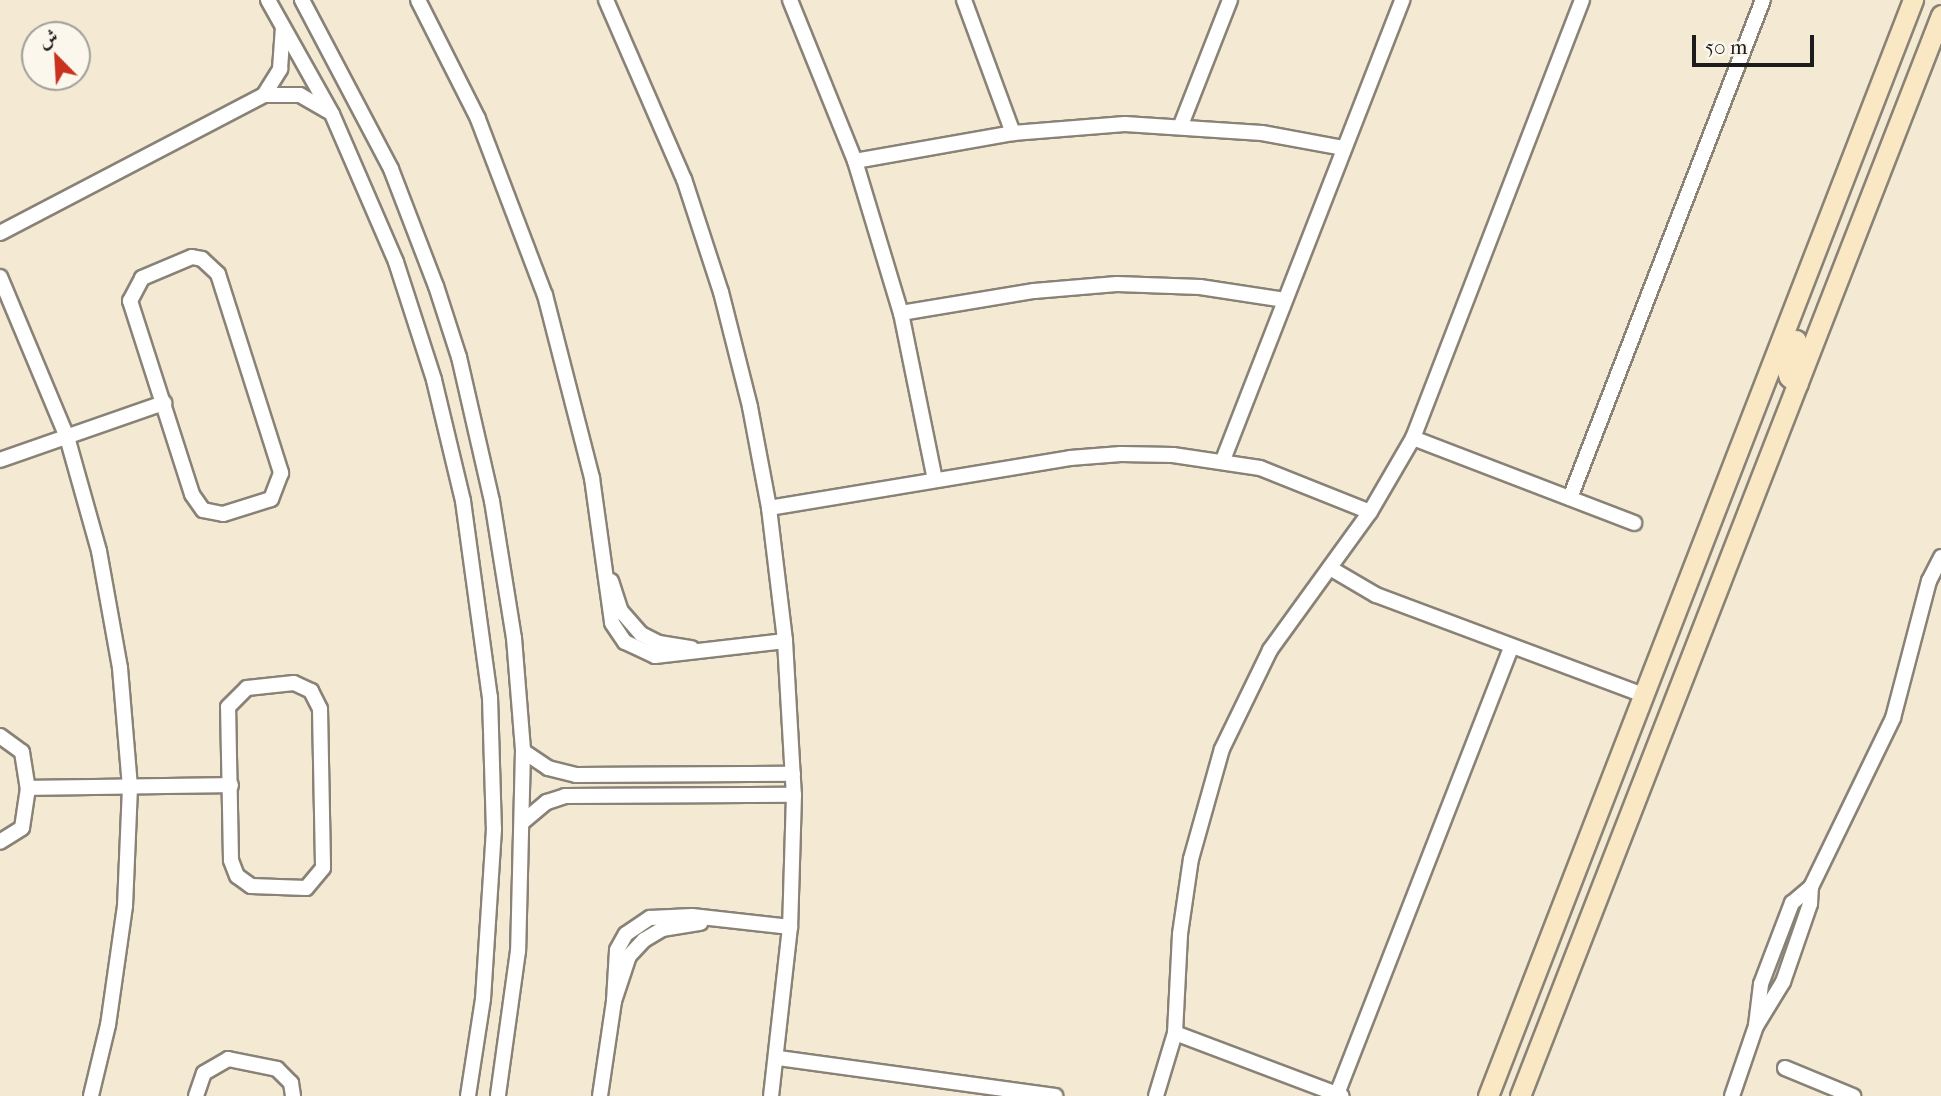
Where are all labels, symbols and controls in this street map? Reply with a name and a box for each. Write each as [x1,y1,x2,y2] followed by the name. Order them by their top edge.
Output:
[21,21,91,91] north arrow
[1696,21,1818,65] scale bar
[35,25,61,53] text: ش
[1705,35,1748,59] text: 50 m

